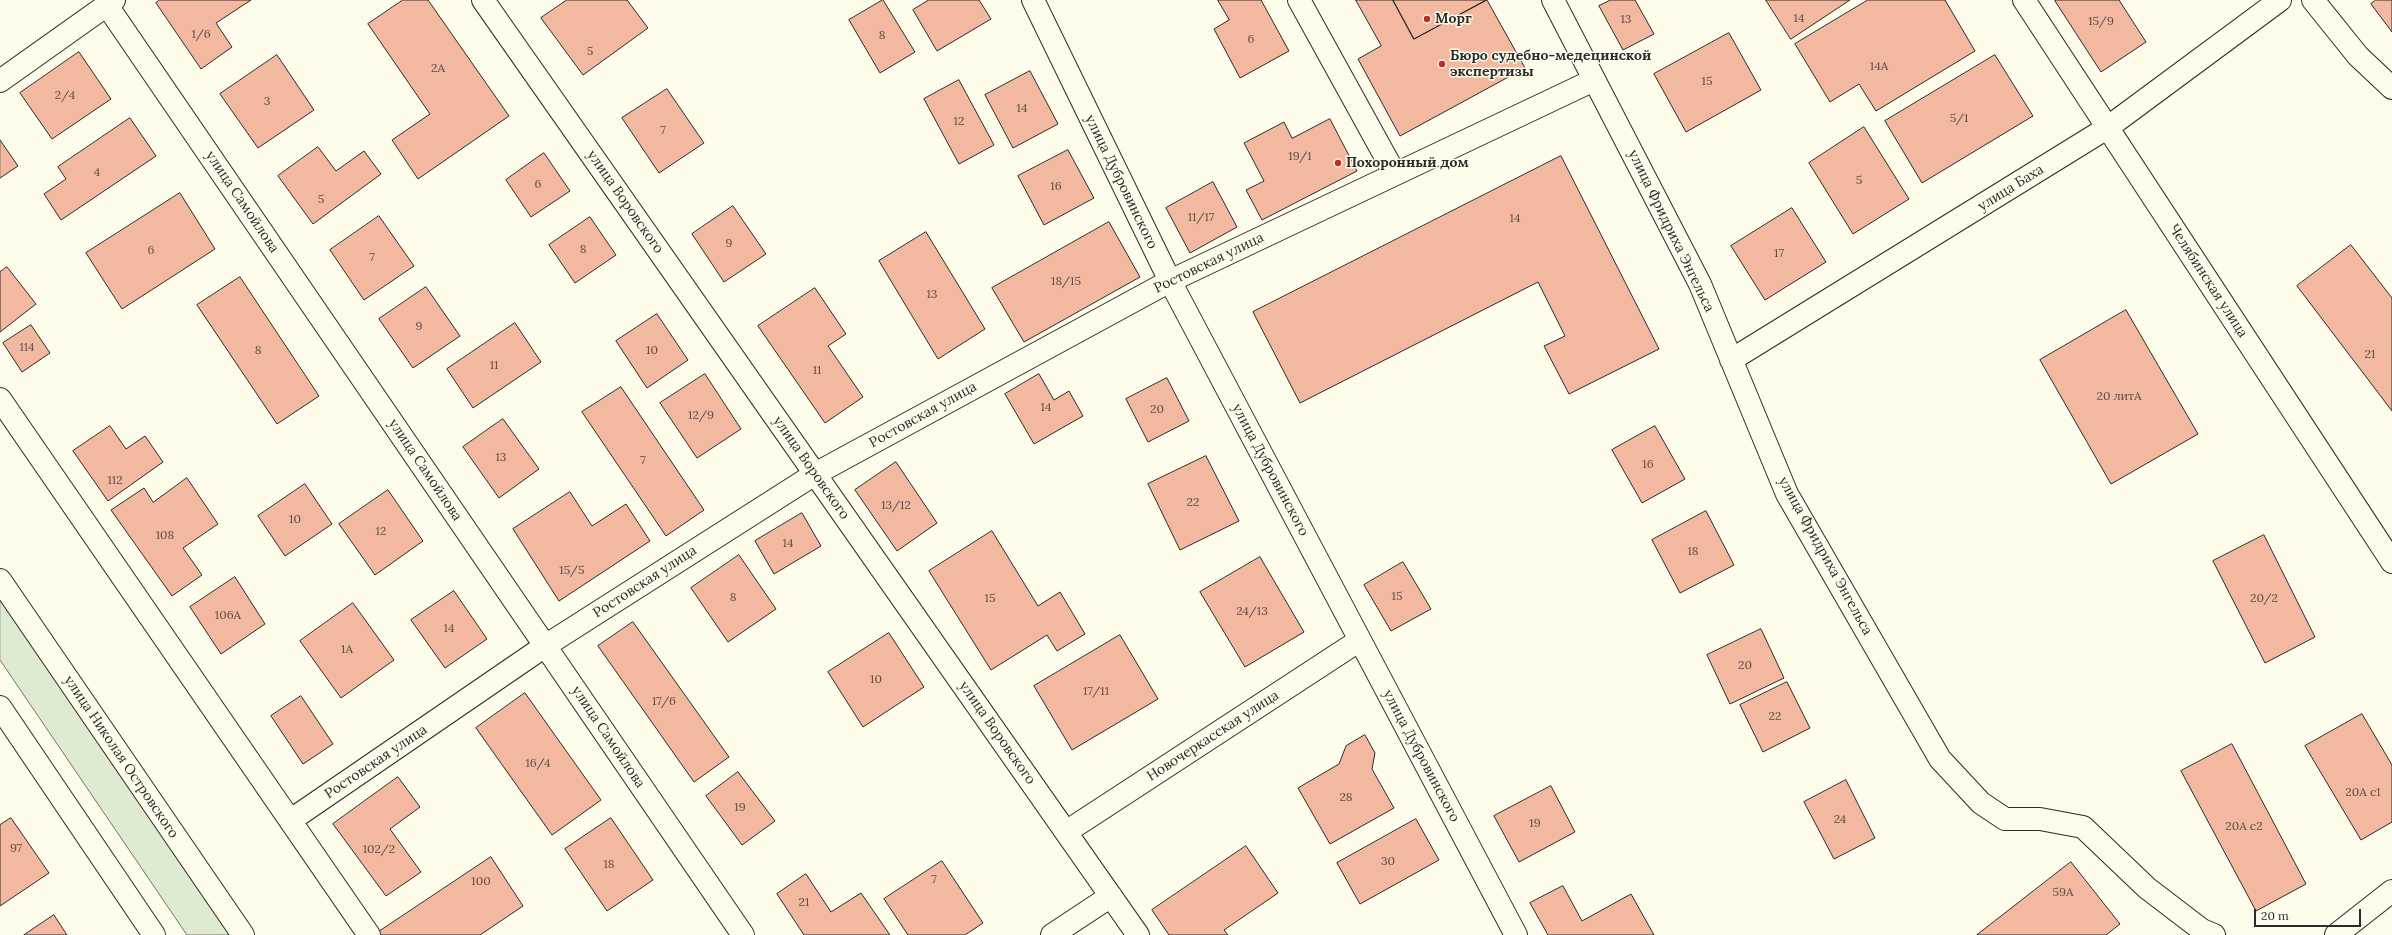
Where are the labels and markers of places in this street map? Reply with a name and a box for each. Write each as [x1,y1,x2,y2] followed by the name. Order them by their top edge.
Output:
[1435,11,1472,27] place label: Морг
[1422,14,1432,24] marker: Морг
[1450,48,1651,80] place label: Бюро судебно-медецинской экспертизы
[1437,59,1447,69] marker: Бюро судебно-медецинской экспертизы
[1346,155,1469,171] place label: Похоронный дом
[1333,158,1343,168] marker: Похоронный дом

